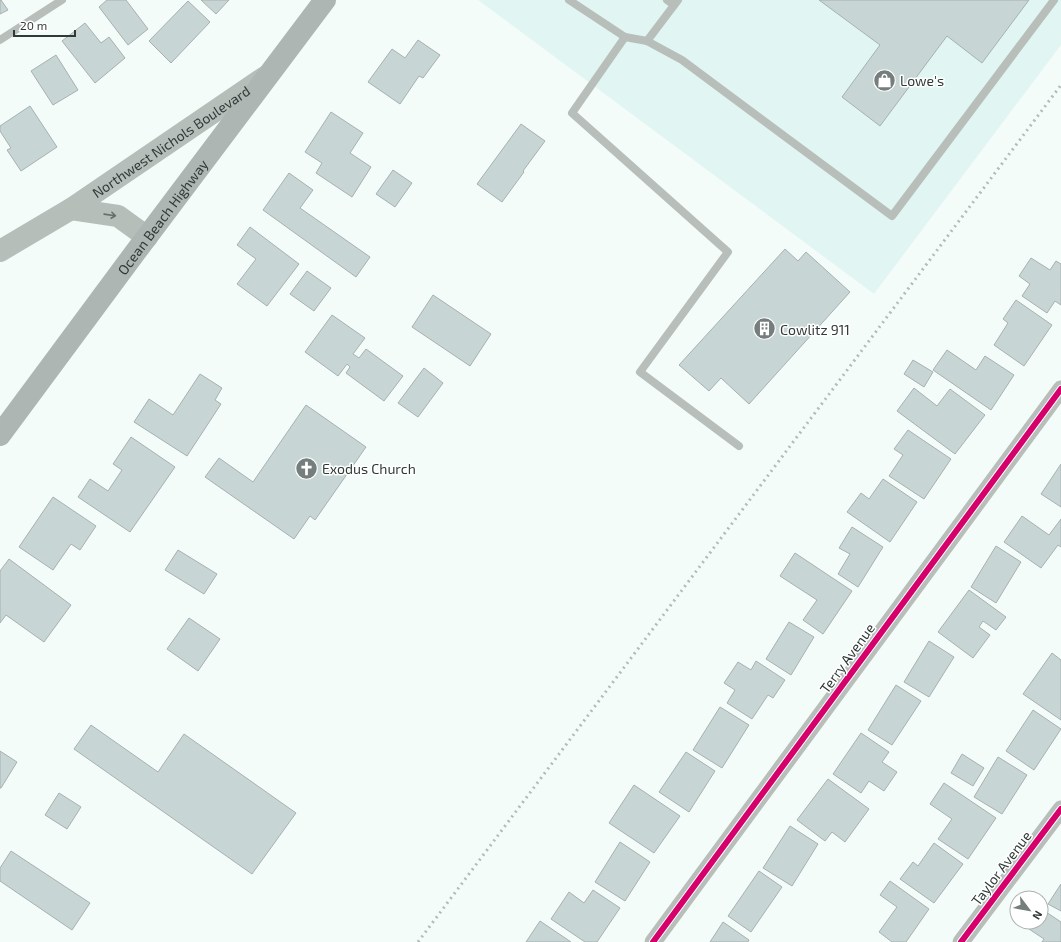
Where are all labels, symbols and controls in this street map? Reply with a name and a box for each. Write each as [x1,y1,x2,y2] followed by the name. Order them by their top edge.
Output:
[14,12,75,38] scale bar
[20,18,47,32] text: 20 m
[872,67,898,93] shop icon: Lowe's
[900,72,944,89] place label: Lowe's
[88,82,253,201] street label: Northwest Nichols Boulevard
[113,155,211,278] street label: Ocean Beach Highway
[103,211,116,219] one-way arrow
[752,316,778,342] building icon: Cowlitz 911
[780,321,850,338] place label: Cowlitz 911
[294,455,320,481] church icon: Exodus Church
[322,460,416,477] place label: Exodus Church
[816,620,878,696] street label: Terry Avenue
[967,827,1035,909] street label: Taylor Avenue
[1009,890,1049,930] north arrow
[1030,909,1046,922] text: N

